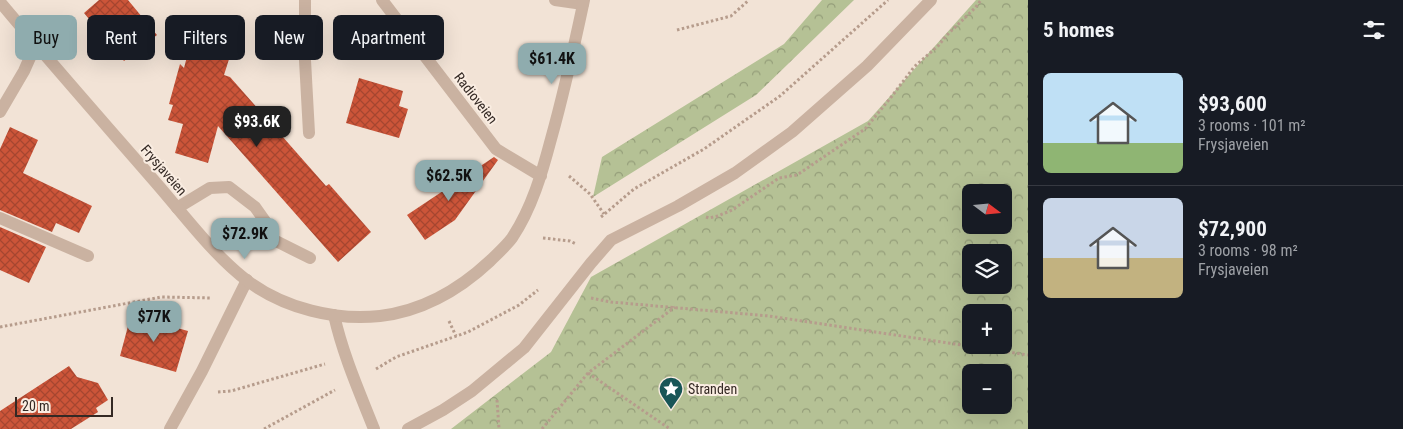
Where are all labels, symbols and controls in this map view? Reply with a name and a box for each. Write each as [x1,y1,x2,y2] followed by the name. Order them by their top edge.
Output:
[15,15,77,60] chip: Buy
[87,15,155,60] chip: Rent
[165,15,245,60] chip: Filters
[255,15,323,60] chip: New
[333,15,444,60] chip: Apartment
[1360,16,1388,44] icon: filters
[1043,18,1114,42] text: 5 homes
[511,42,593,85] pin: $61.4K
[529,49,575,68] text: $61.4K
[451,69,501,127] street label: Radioveien
[1198,92,1267,116] text: $93,600
[1083,93,1143,153] icon: home
[216,106,298,148] pin: $93.6K
[234,112,280,131] text: $93.6K
[1198,116,1306,135] text: 3 rooms · 101 m²
[1198,135,1269,154] text: Frysjaveien
[138,141,190,199] street label: Frysjaveien
[408,160,490,202] pin: $62.5K
[426,166,472,185] text: $62.5K
[962,184,1012,234] north arrow
[962,184,1012,414] map controls
[1198,217,1267,241] text: $72,900
[204,218,286,260] pin: $72.9K
[1083,218,1143,278] icon: home
[222,224,268,243] text: $72.9K
[1198,241,1298,260] text: 3 rooms · 98 m²
[962,244,1012,294] button: layers
[1198,260,1269,279] text: Frysjaveien
[124,300,184,343] pin: $77K
[962,304,1012,354] button: +
[137,307,171,326] text: $77K
[962,364,1012,414] button: −
[658,376,684,410] place icon: Stranden
[688,381,737,397] place label: Stranden
[15,394,112,417] scale bar
[22,398,50,414] text: 20 m

